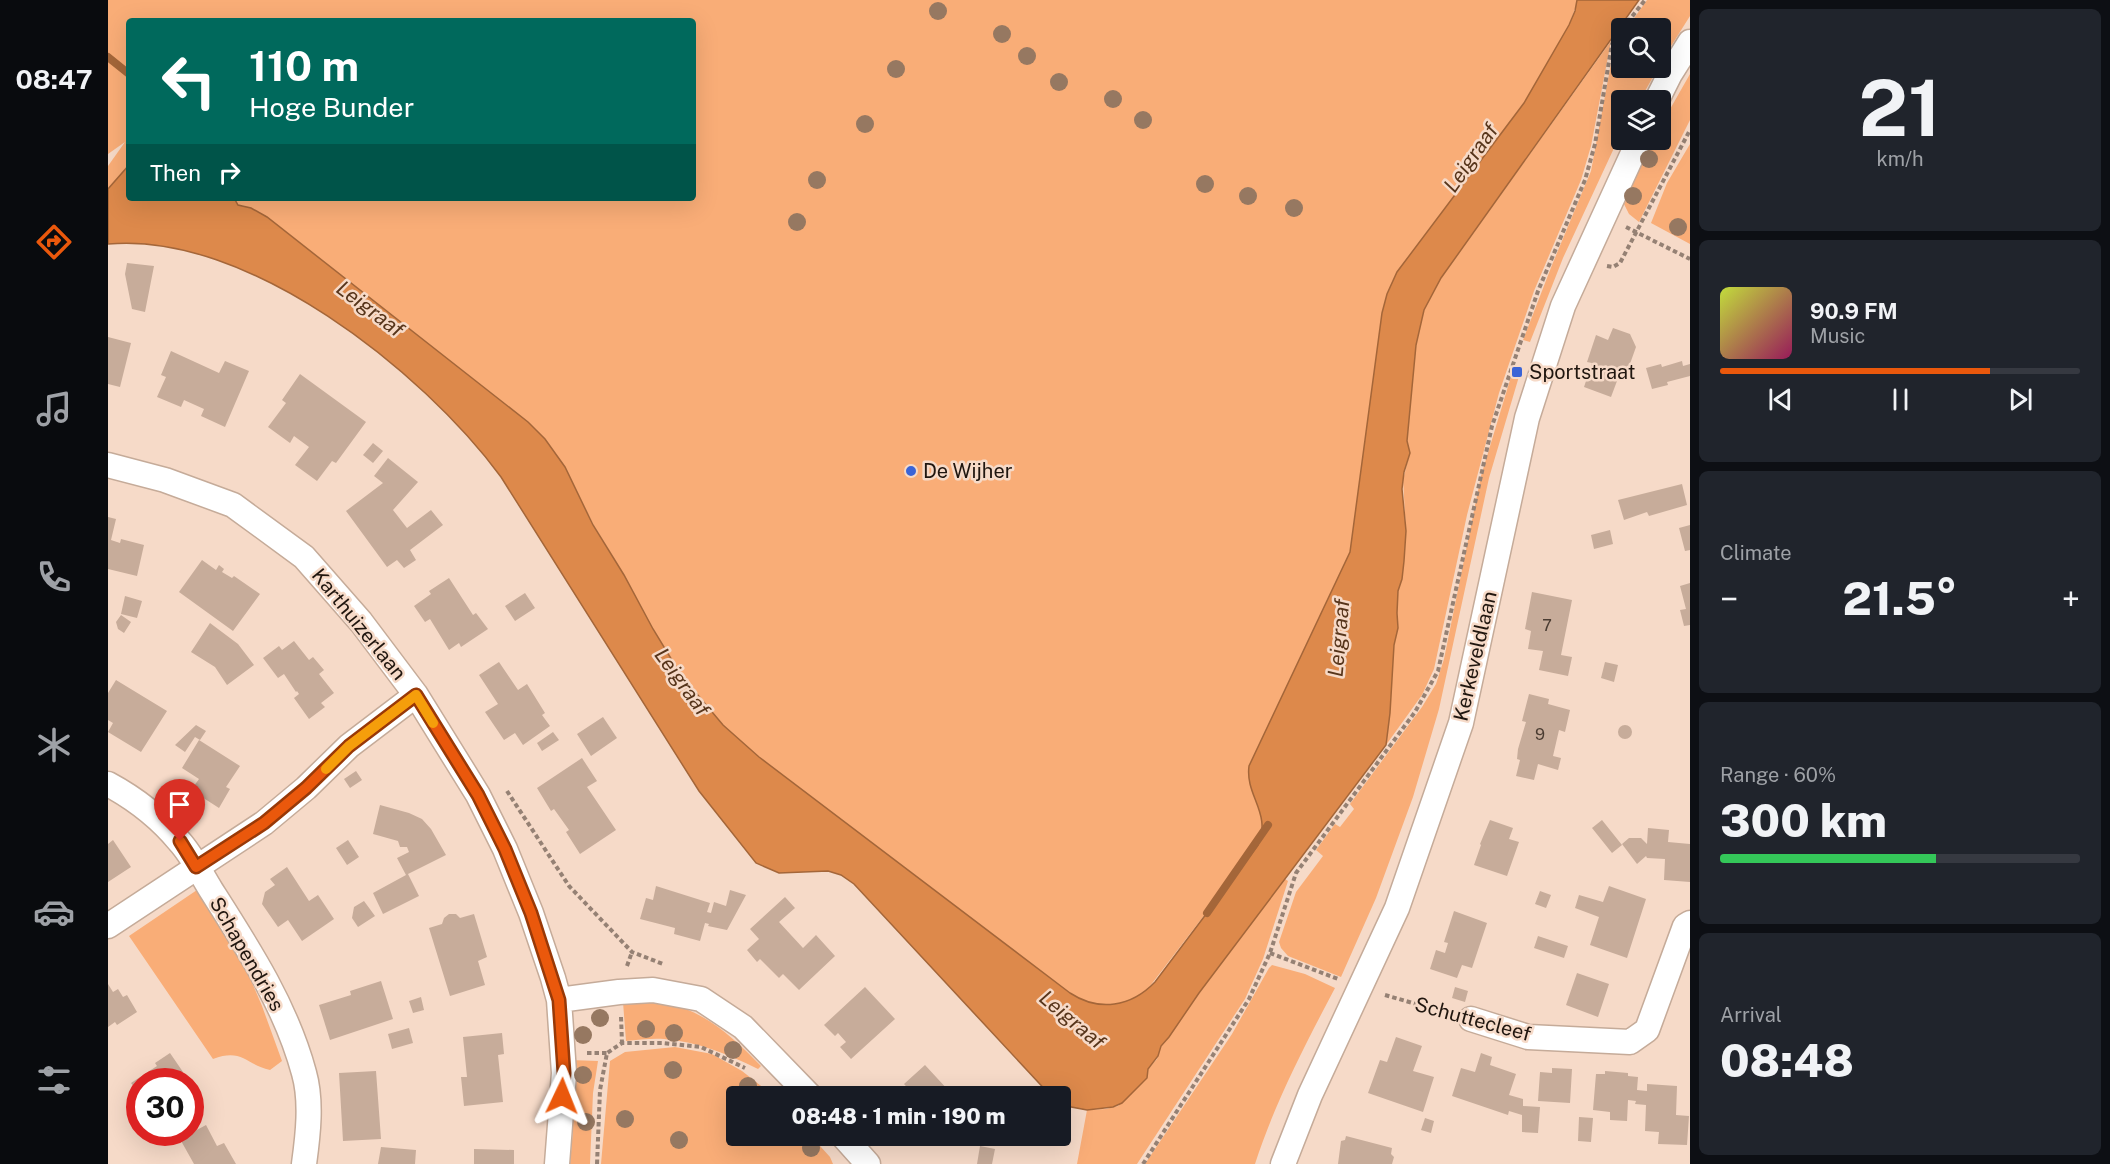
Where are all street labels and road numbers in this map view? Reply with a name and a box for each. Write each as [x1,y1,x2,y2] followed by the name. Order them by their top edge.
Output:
[307,563,411,685] street label: Karthuizerlaan
[1448,589,1502,723] street label: Kerkeveldlaan
[205,893,289,1015] street label: Schapendries
[1412,992,1534,1046] street label: Schuttecleef

